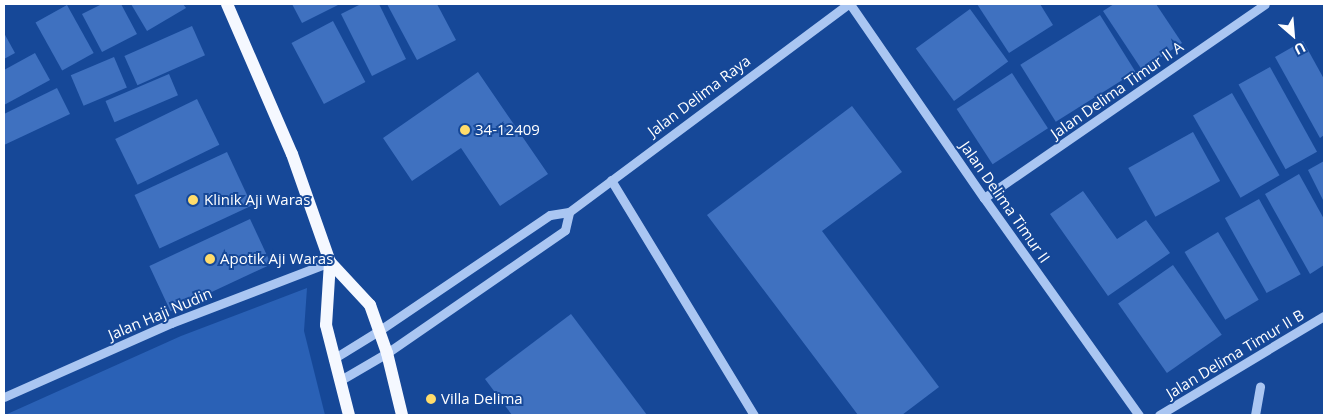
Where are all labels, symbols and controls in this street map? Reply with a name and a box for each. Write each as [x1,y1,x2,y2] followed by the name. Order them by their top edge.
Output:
[1268,10,1318,60] north arrow
[1047,37,1187,143] street label: Jalan Delima Timur II A
[1291,38,1309,60] text: U
[644,51,754,141] street label: Jalan Delima Raya
[475,121,540,139] place label: 34-12409
[459,124,471,136] marker: 34-12409
[956,138,1054,266] street label: Jalan Delima Timur II
[204,191,310,209] place label: Klinik Aji Waras
[186,193,200,207] marker: Klinik Aji Waras
[220,250,333,268] place label: Apotik Aji Waras
[204,253,216,265] marker: Apotik Aji Waras
[105,284,215,344] street label: Jalan Haji Nudin
[1163,306,1307,402] street label: Jalan Delima Timur II B
[441,390,523,408] place label: Villa Delima
[425,393,437,405] marker: Villa Delima

